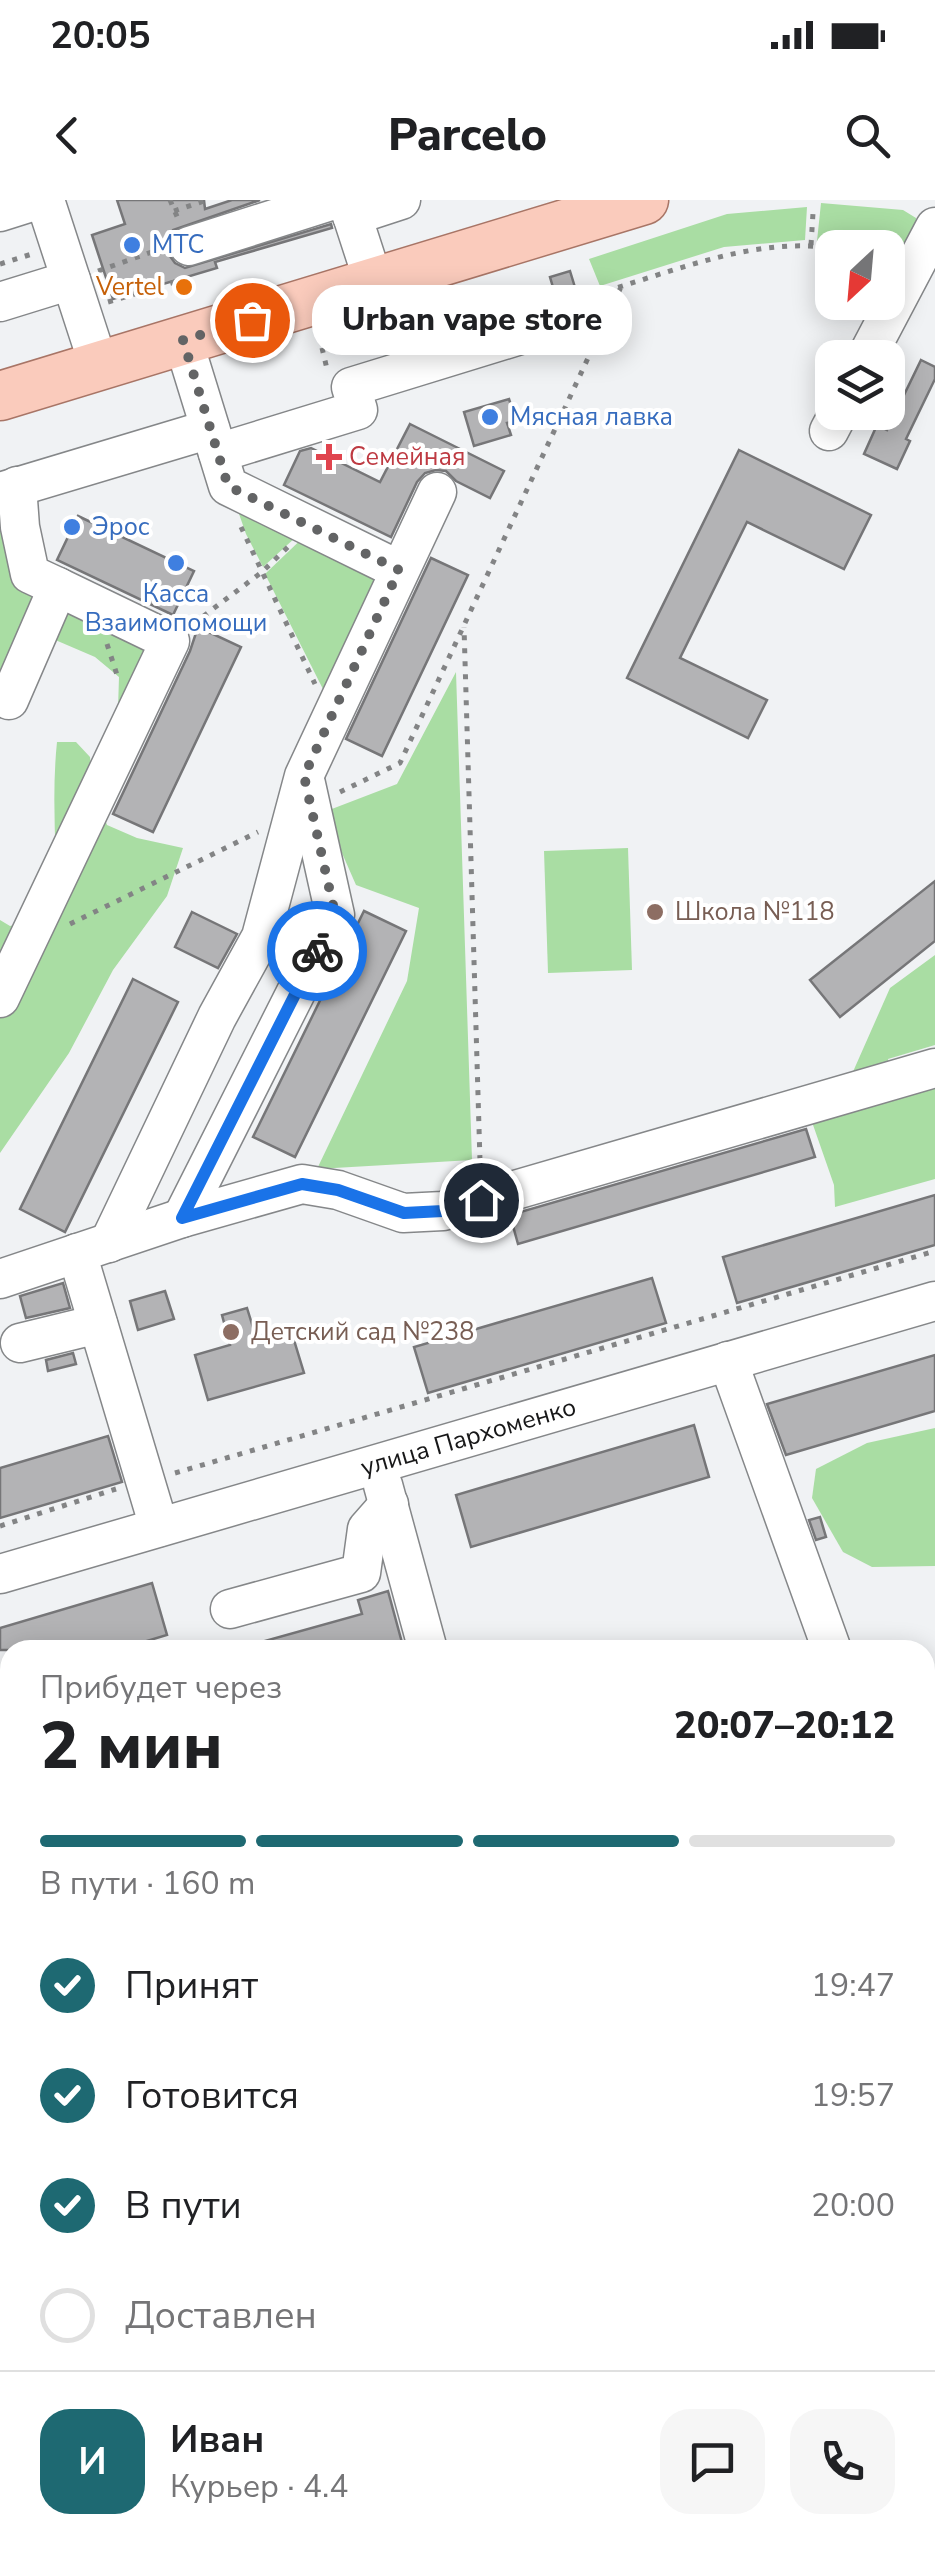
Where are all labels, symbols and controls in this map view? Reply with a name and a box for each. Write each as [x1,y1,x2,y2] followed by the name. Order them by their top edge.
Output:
[50,10,151,61] text: 20:05
[388,105,547,166] text: Parcelo
[40,108,95,163] icon: back
[840,108,895,163] icon: search
[152,228,204,262] place label: МТС
[815,230,905,320] north arrow
[815,230,905,430] map controls
[121,234,143,256] marker: МТС
[95,270,165,304] place label: Vertel
[173,276,195,298] marker: Vertel
[210,278,295,363] pin
[312,285,632,355] callout: Urban vape store
[225,293,280,348] icon: bag
[342,298,602,341] text: Urban vape store
[815,340,905,430] button: layers
[510,400,673,434] place label: Мясная лавка
[479,406,501,428] marker: Мясная лавка
[349,440,465,474] place label: Семейная
[318,446,340,468] marker: Семейная
[92,510,150,544] place label: Эрос
[61,516,83,538] marker: Эрос
[165,552,187,574] marker: Касса Взаимопомощи
[85,577,267,640] place label: Касса Взаимопомощи
[675,895,835,929] place label: Школа №118
[267,901,367,1001] courier
[644,901,666,923] marker: Школа №118
[290,924,345,979] icon: bike
[439,1158,524,1243] pin
[454,1173,509,1228] icon: home
[251,1315,474,1349] place label: Детский сад №238
[220,1321,242,1343] marker: Детский сад №238
[357,1390,580,1485] street label: улица Пархоменко
[40,1666,282,1709] text: Прибудет через
[674,1700,895,1751] text: 20:07–20:12
[40,1702,223,1791] text: 2 мин
[40,1862,255,1905] text: В пути · 160 m
[40,1958,95,2013] icon: check
[125,1960,258,2011] text: Принят
[811,1964,895,2007] text: 19:47
[40,2068,95,2123] icon: check
[125,2070,299,2121] text: Готовится
[811,2074,895,2117] text: 19:57
[40,2178,95,2233] icon: check
[125,2180,242,2231] text: В пути
[811,2184,895,2227] text: 20:00
[125,2290,317,2341] text: Доставлен
[660,2409,765,2514] button: chat
[790,2409,895,2514] button: phone
[170,2414,264,2465] text: Иван
[78,2436,107,2487] text: И
[170,2465,348,2508] text: Курьер · 4.4

